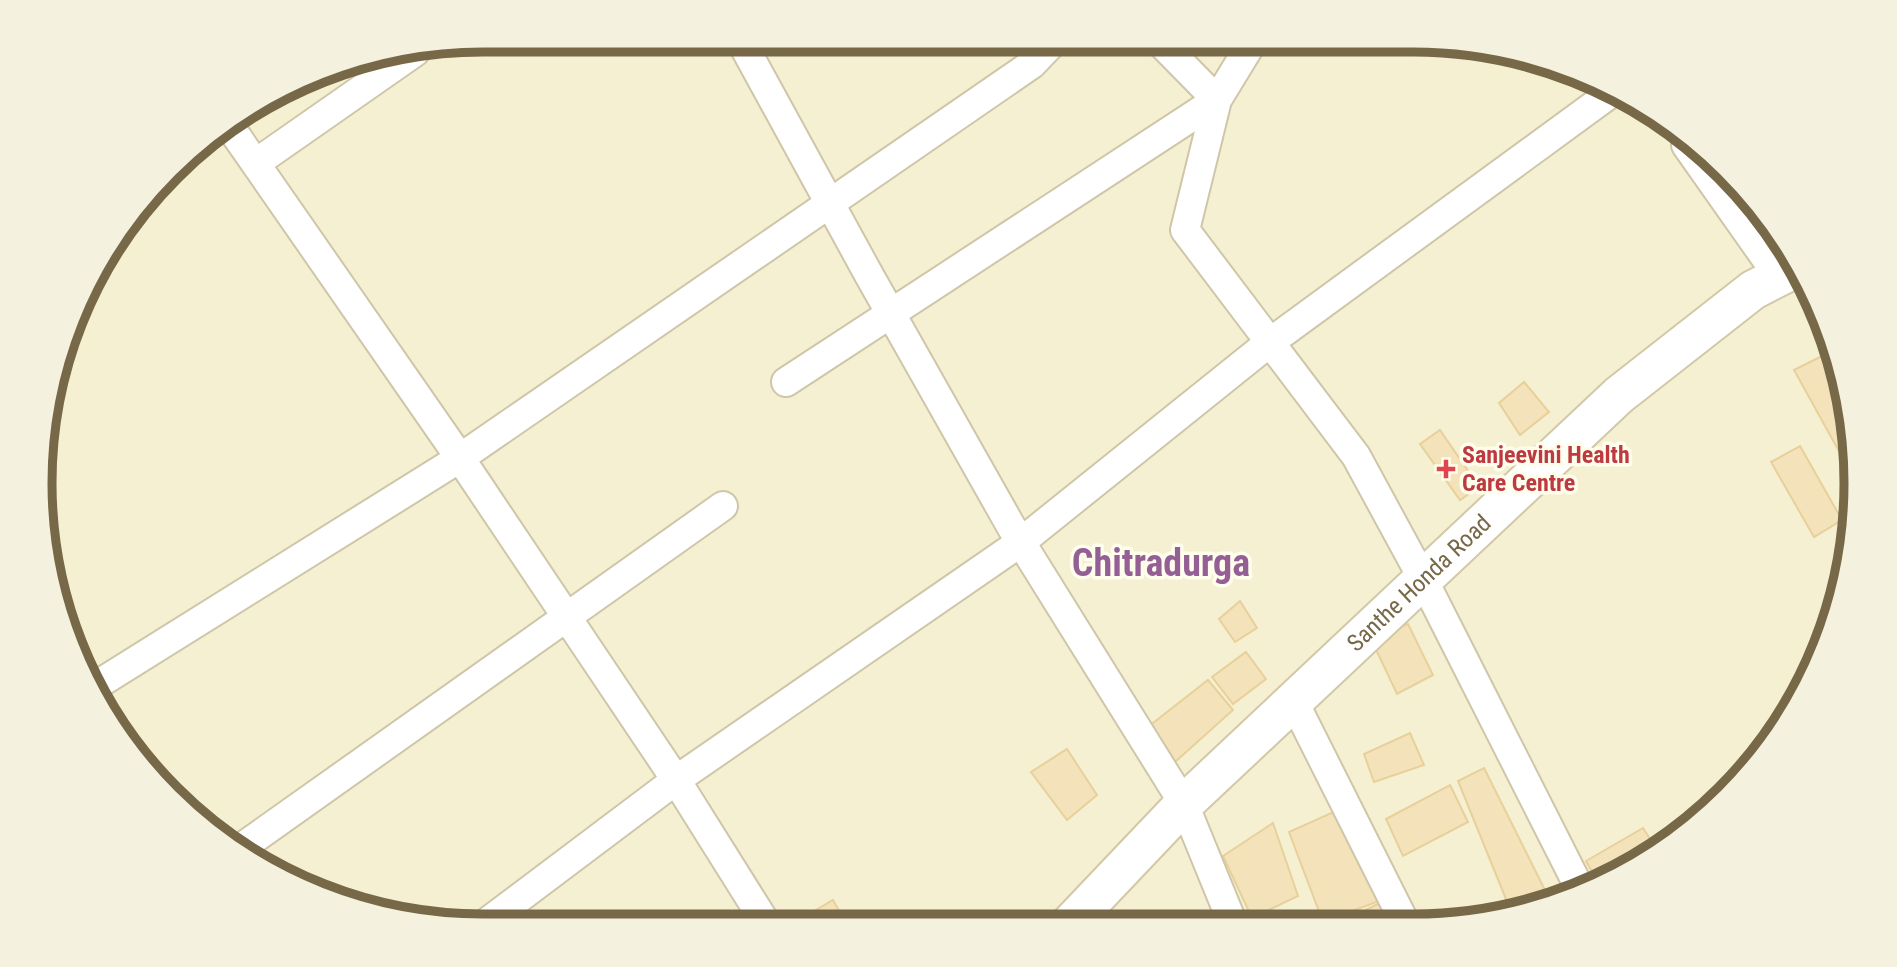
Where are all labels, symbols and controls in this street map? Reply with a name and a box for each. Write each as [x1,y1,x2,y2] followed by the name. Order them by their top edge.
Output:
[1462,441,1630,497] place label: Sanjeevini Health Care Centre
[1436,459,1456,479] marker: Sanjeevini Health Care Centre
[1341,509,1497,657] street label: Santhe Honda Road
[1072,541,1250,585] district label: Chitradurga

